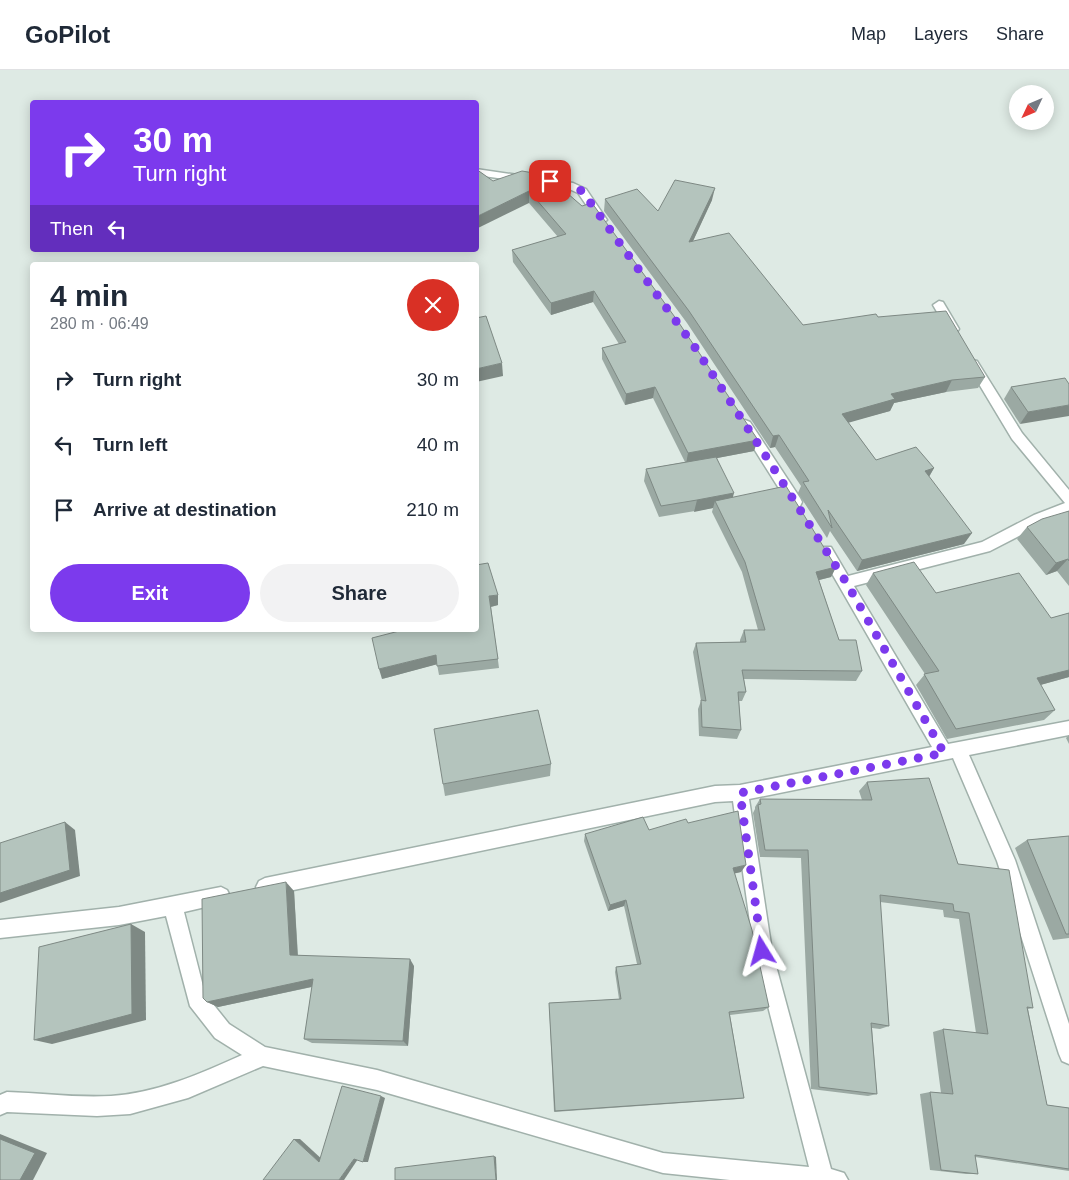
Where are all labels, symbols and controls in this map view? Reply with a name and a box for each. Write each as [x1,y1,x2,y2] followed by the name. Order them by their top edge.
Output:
[25,21,110,48] text: GoPilot
[851,24,886,44] text: Map
[914,24,968,44] text: Layers
[996,24,1044,44] text: Share
[1009,85,1054,130] north arrow
[1009,85,1054,130] map controls
[50,120,115,185] icon: right
[133,120,213,159] text: 30 m
[529,160,571,202] pin
[133,161,226,186] text: Turn right
[536,167,564,195] icon: arrive
[103,215,131,243] icon: left
[50,218,93,239] text: Then
[50,279,128,312] text: 4 min
[407,279,459,331] button: close
[50,315,149,332] text: 280 m · 06:49
[50,366,78,394] icon: right
[93,369,181,390] text: Turn right
[417,369,459,390] text: 30 m
[50,431,78,459] icon: left
[93,434,168,455] text: Turn left
[417,434,459,455] text: 40 m
[50,496,78,524] icon: arrive
[93,499,277,520] text: Arrive at destination
[406,499,459,520] text: 210 m
[50,564,250,622] button: Exit
[260,564,459,622] button: Share
[735,924,787,976] position arrow

